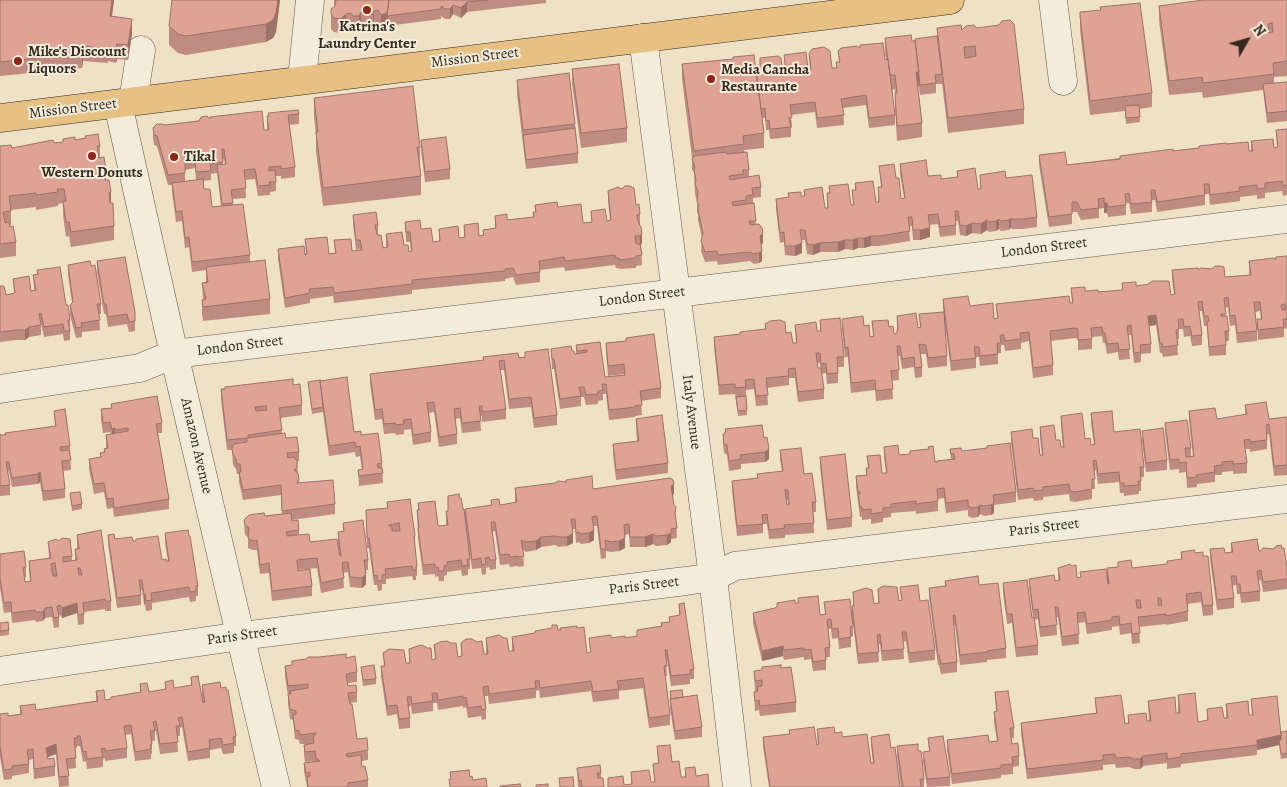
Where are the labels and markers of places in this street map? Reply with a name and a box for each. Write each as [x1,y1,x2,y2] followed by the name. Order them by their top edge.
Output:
[361,4,373,16] marker: Katrina's Laundry Center
[318,18,416,53] place label: Katrina's Laundry Center
[28,43,127,78] place label: Mike's Discount Liquors
[12,55,24,67] marker: Mike's Discount Liquors
[721,61,809,96] place label: Media Cancha Restaurante
[705,73,717,85] marker: Media Cancha Restaurante
[184,148,215,166] place label: Tikal
[86,150,98,162] marker: Western Donuts
[168,151,180,163] marker: Tikal
[41,164,143,182] place label: Western Donuts

